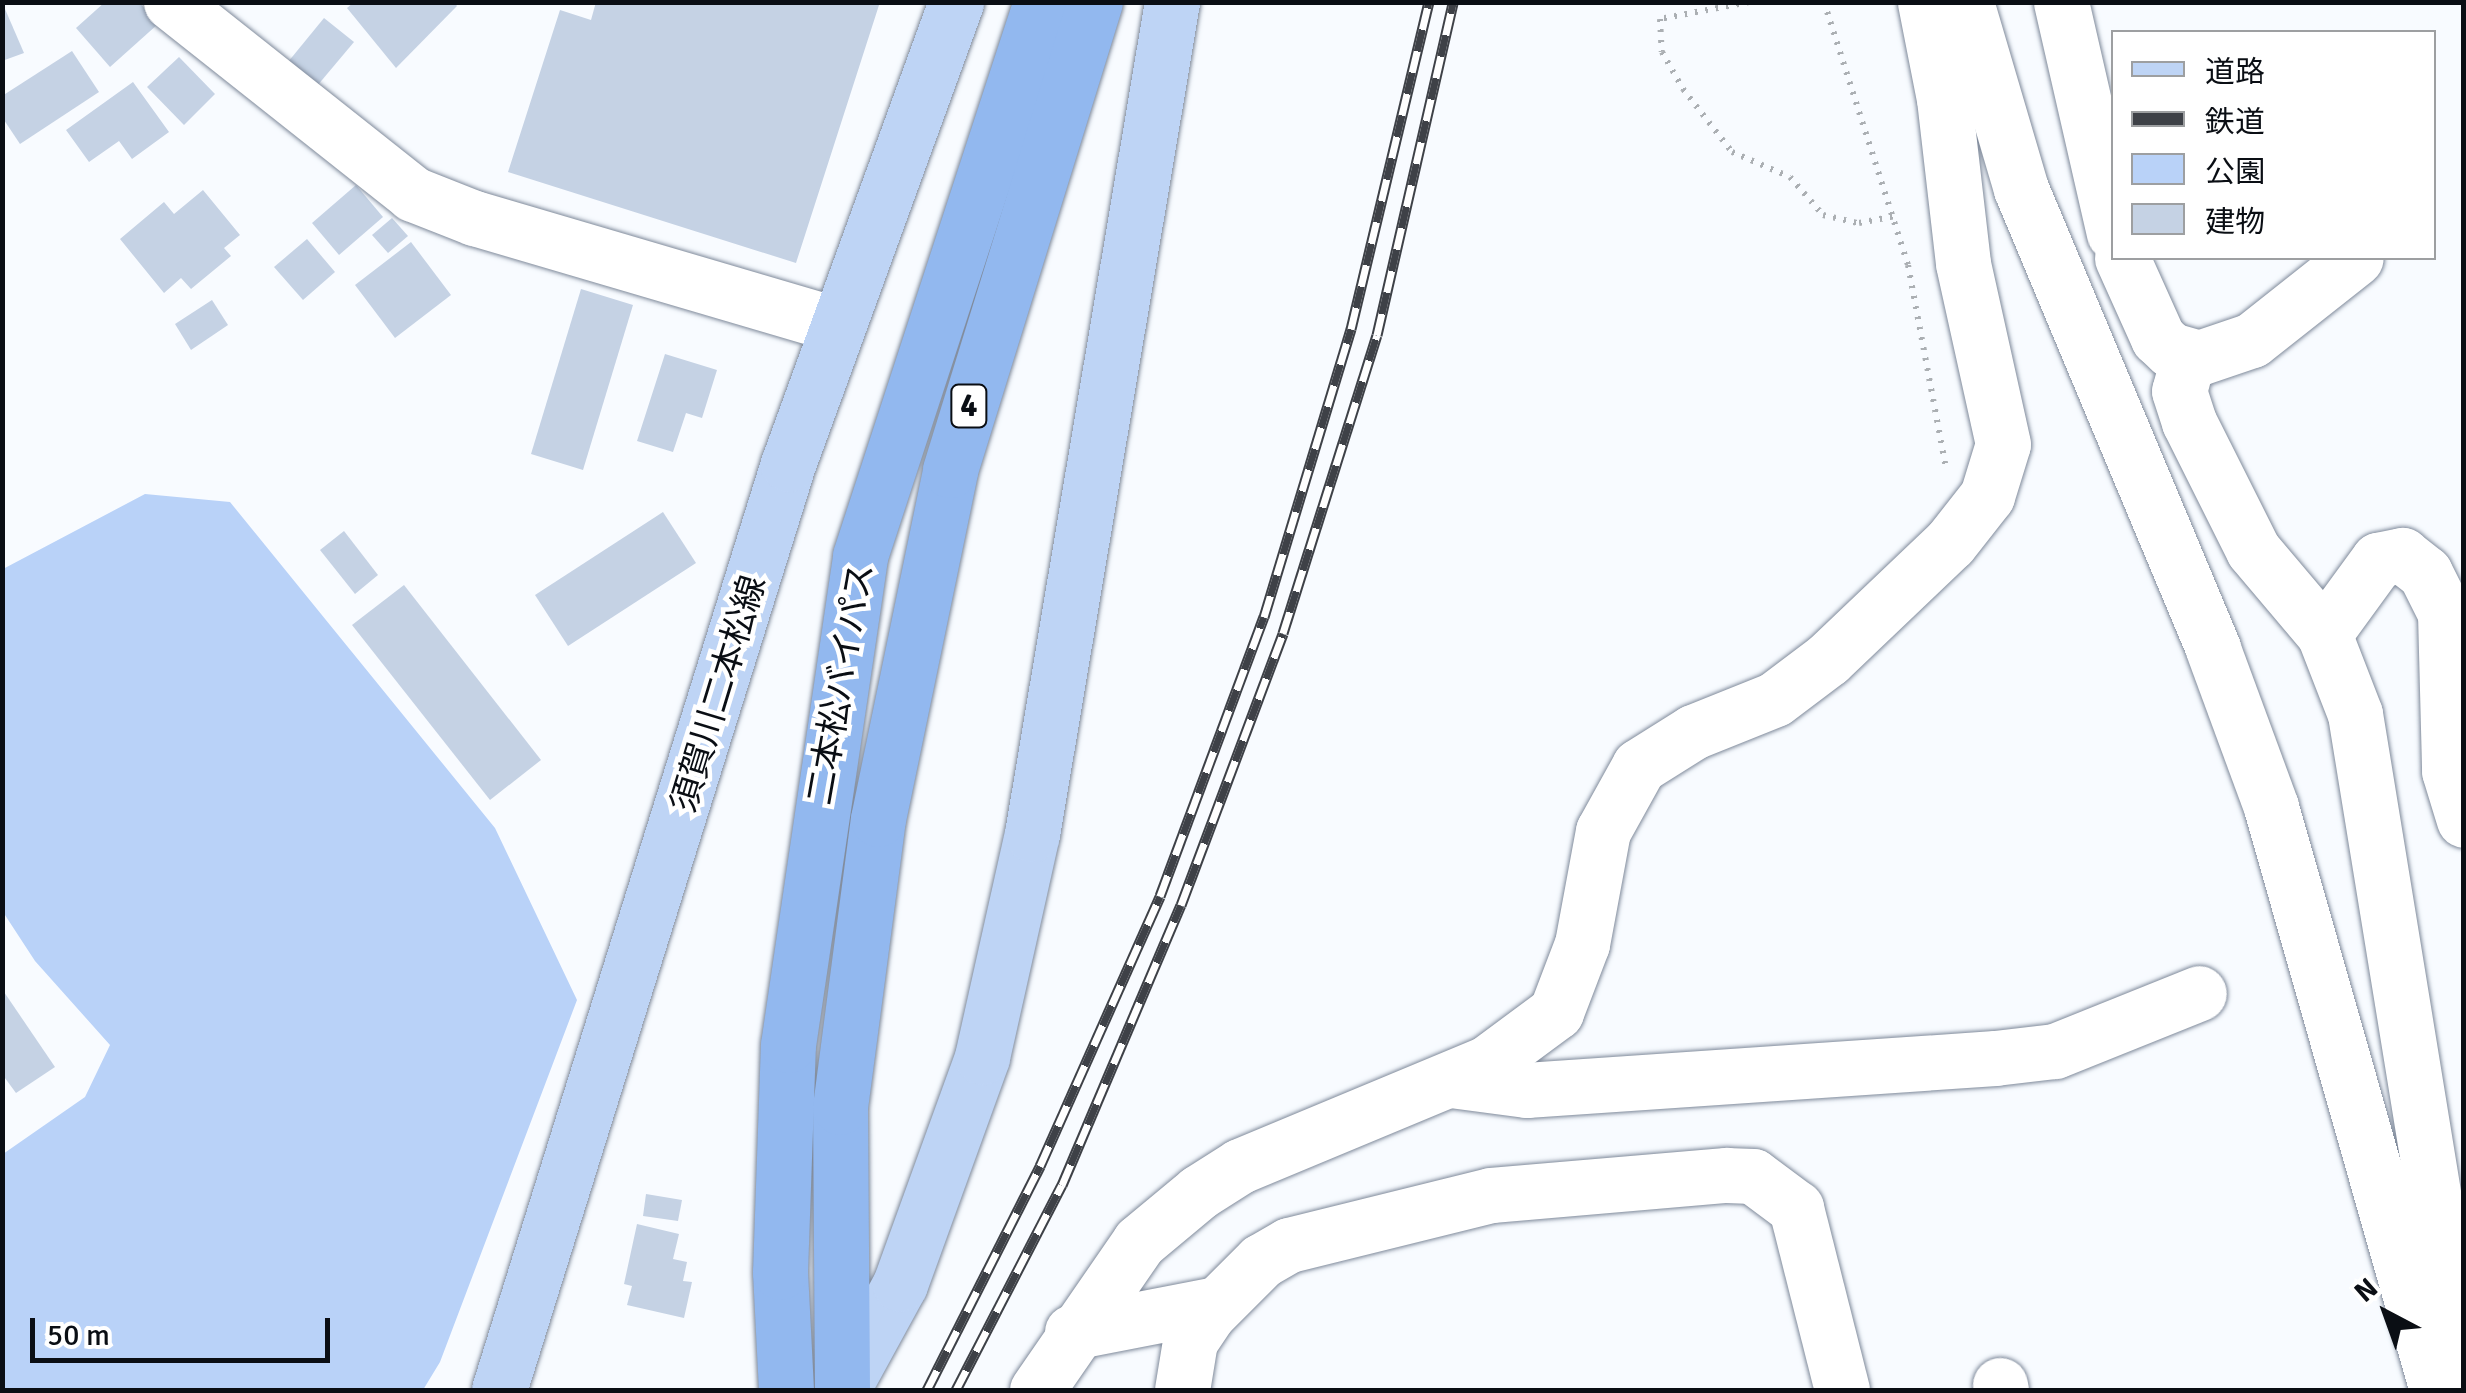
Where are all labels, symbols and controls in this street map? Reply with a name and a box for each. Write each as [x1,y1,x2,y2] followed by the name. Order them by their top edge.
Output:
[2111,30,2436,260] legend
[2205,54,2265,91] text: 道路
[2205,104,2265,141] text: 鉄道
[2205,154,2265,191] text: 公園
[2205,204,2265,241] text: 建物
[949,379,989,433] road number: 4
[799,560,883,808] street label: 二本松バイパス
[663,571,775,817] street label: 須賀川二本松線
[2336,1263,2436,1363] north arrow
[2348,1271,2385,1310] text: N
[35,1298,335,1360] scale bar
[47,1317,110,1354] text: 50 m

